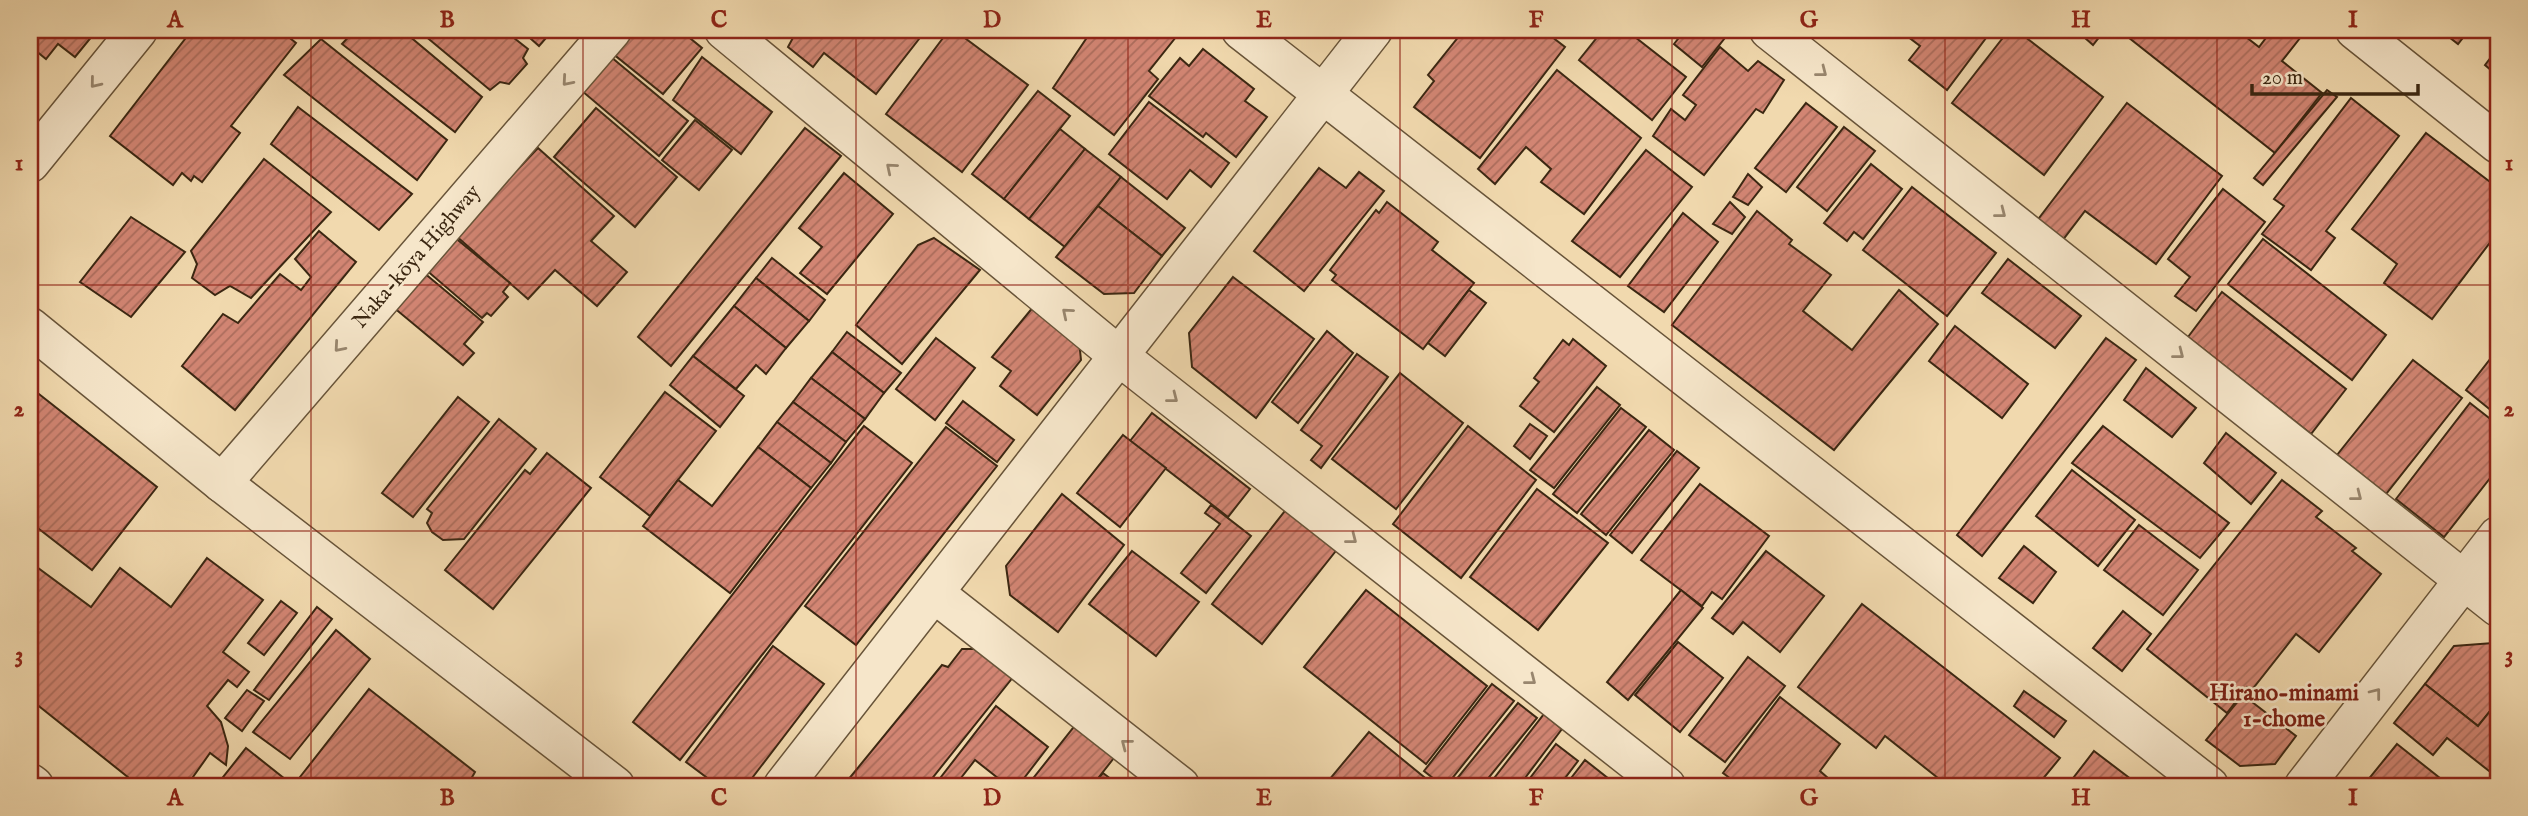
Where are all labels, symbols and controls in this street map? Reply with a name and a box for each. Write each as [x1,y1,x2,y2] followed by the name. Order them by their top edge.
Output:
[166,6,184,35] text: A
[439,6,455,35] text: B
[711,6,728,35] text: C
[983,6,1001,35] text: D
[1256,6,1272,35] text: E
[1529,6,1544,35] text: F
[1800,6,1819,35] text: G
[2071,6,2091,35] text: H
[2348,6,2358,35] text: I
[2252,52,2418,96] scale bar
[1815,64,1827,77] one-way arrow
[2262,65,2303,92] text: 20 m
[563,73,575,86] one-way arrow
[91,74,103,87] one-way arrow
[15,149,23,178] text: 1
[2505,149,2513,178] text: 1
[887,164,900,176] one-way arrow
[347,179,487,335] street label: Naka-kōya Highway
[1993,205,2005,218] one-way arrow
[1062,309,1075,321] one-way arrow
[335,339,347,352] one-way arrow
[2171,346,2184,359] one-way arrow
[1165,390,1178,403] one-way arrow
[14,395,25,424] text: 2
[2504,395,2515,424] text: 2
[2350,487,2362,500] one-way arrow
[1344,531,1356,544] one-way arrow
[15,641,23,670] text: 3
[2505,641,2513,670] text: 3
[1523,671,1535,684] one-way arrow
[2209,679,2359,734] district label: Hirano-minami 1-chome
[2367,689,2380,701] one-way arrow
[1121,740,1134,752] one-way arrow
[166,784,184,813] text: A
[439,784,455,813] text: B
[711,784,728,813] text: C
[983,784,1001,813] text: D
[1256,784,1272,813] text: E
[1529,784,1544,813] text: F
[1800,784,1819,813] text: G
[2071,784,2091,813] text: H
[2348,784,2358,813] text: I

